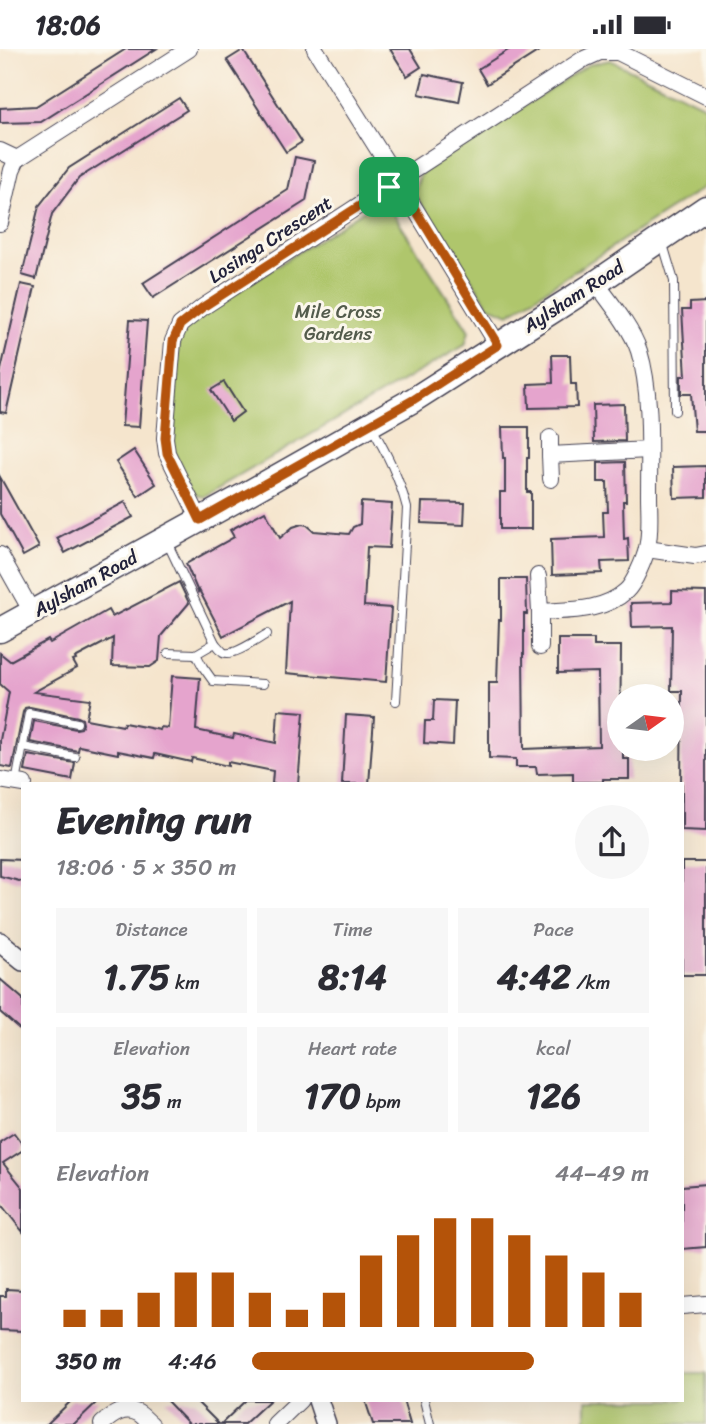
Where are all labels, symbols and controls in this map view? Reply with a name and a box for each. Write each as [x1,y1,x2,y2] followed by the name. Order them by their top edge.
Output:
[35,2,101,48] text: 18:06
[359,157,419,217] pin
[370,168,408,206] icon: arrive
[201,187,339,292] street label: Losinga Crescent
[515,250,632,342] street label: Aylsham Road
[295,295,381,350] park label: Mile Cross Gardens
[26,540,145,626] street label: Aylsham Road
[607,684,684,761] north arrow
[607,684,684,761] map controls
[56,787,252,854] text: Evening run
[575,805,649,879] button: share
[56,847,236,888] text: 18:06 · 5 × 350 m
[115,913,188,946] text: Distance
[332,913,373,946] text: Time
[533,913,574,946] text: Pace
[103,946,170,1008] text: 1.75
[318,946,387,1008] text: 8:14
[497,946,571,1008] text: 4:42
[170,966,200,999] text: km
[571,966,610,999] text: /km
[113,1032,190,1065] text: Elevation
[308,1032,397,1065] text: Heart rate
[536,1032,571,1065] text: kcal
[121,1065,162,1127] text: 35
[304,1065,361,1127] text: 170
[526,1065,581,1127] text: 126
[162,1085,182,1118] text: m
[361,1085,401,1118] text: bpm
[56,1153,149,1194] text: Elevation
[555,1153,649,1194] text: 44–49 m
[56,1341,121,1382] text: 350 m
[168,1341,217,1382] text: 4:46

